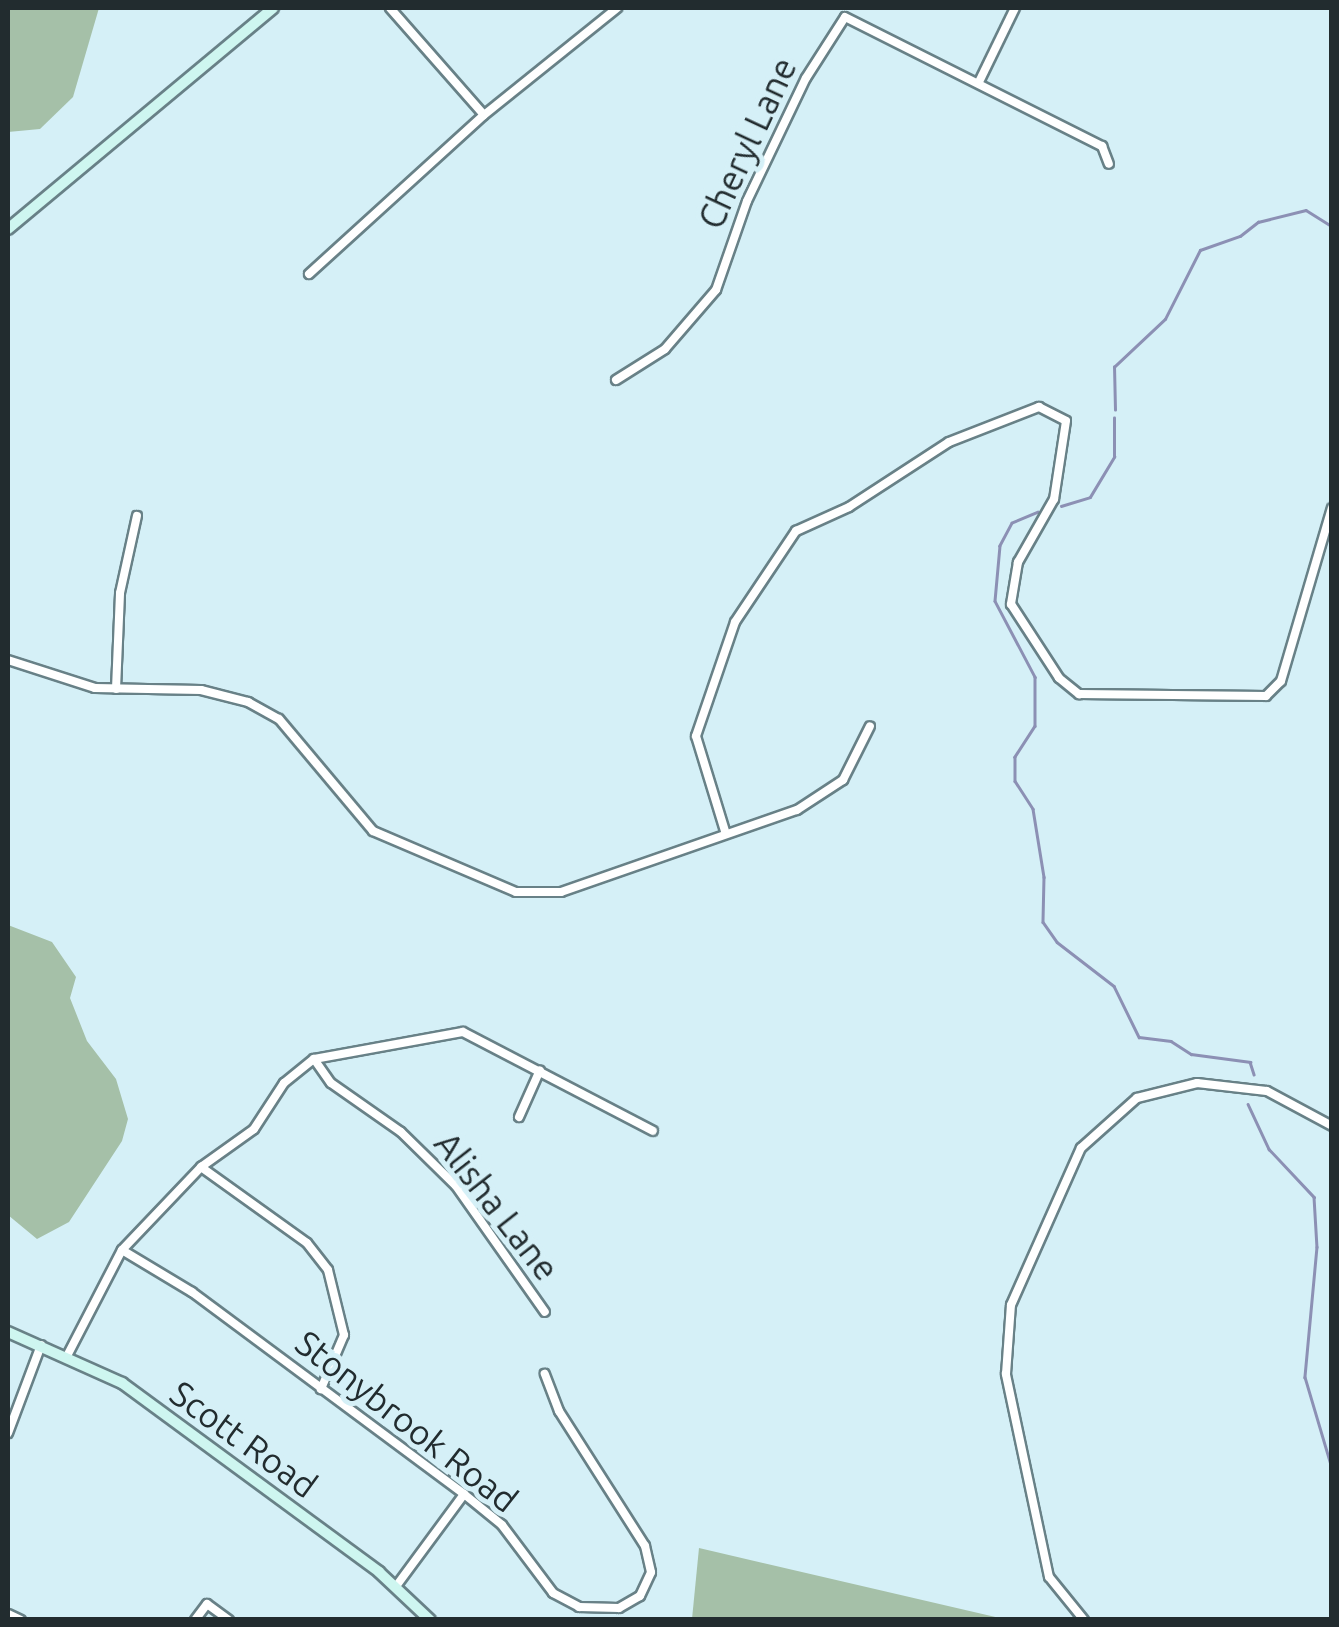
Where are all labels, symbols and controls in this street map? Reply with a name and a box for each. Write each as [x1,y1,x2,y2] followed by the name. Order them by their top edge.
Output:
[689,51,805,235] street label: Cheryl Lane
[426,1123,568,1289] street label: Alisha Lane
[288,1321,526,1521] street label: Stonybrook Road
[162,1372,326,1506] street label: Scott Road

